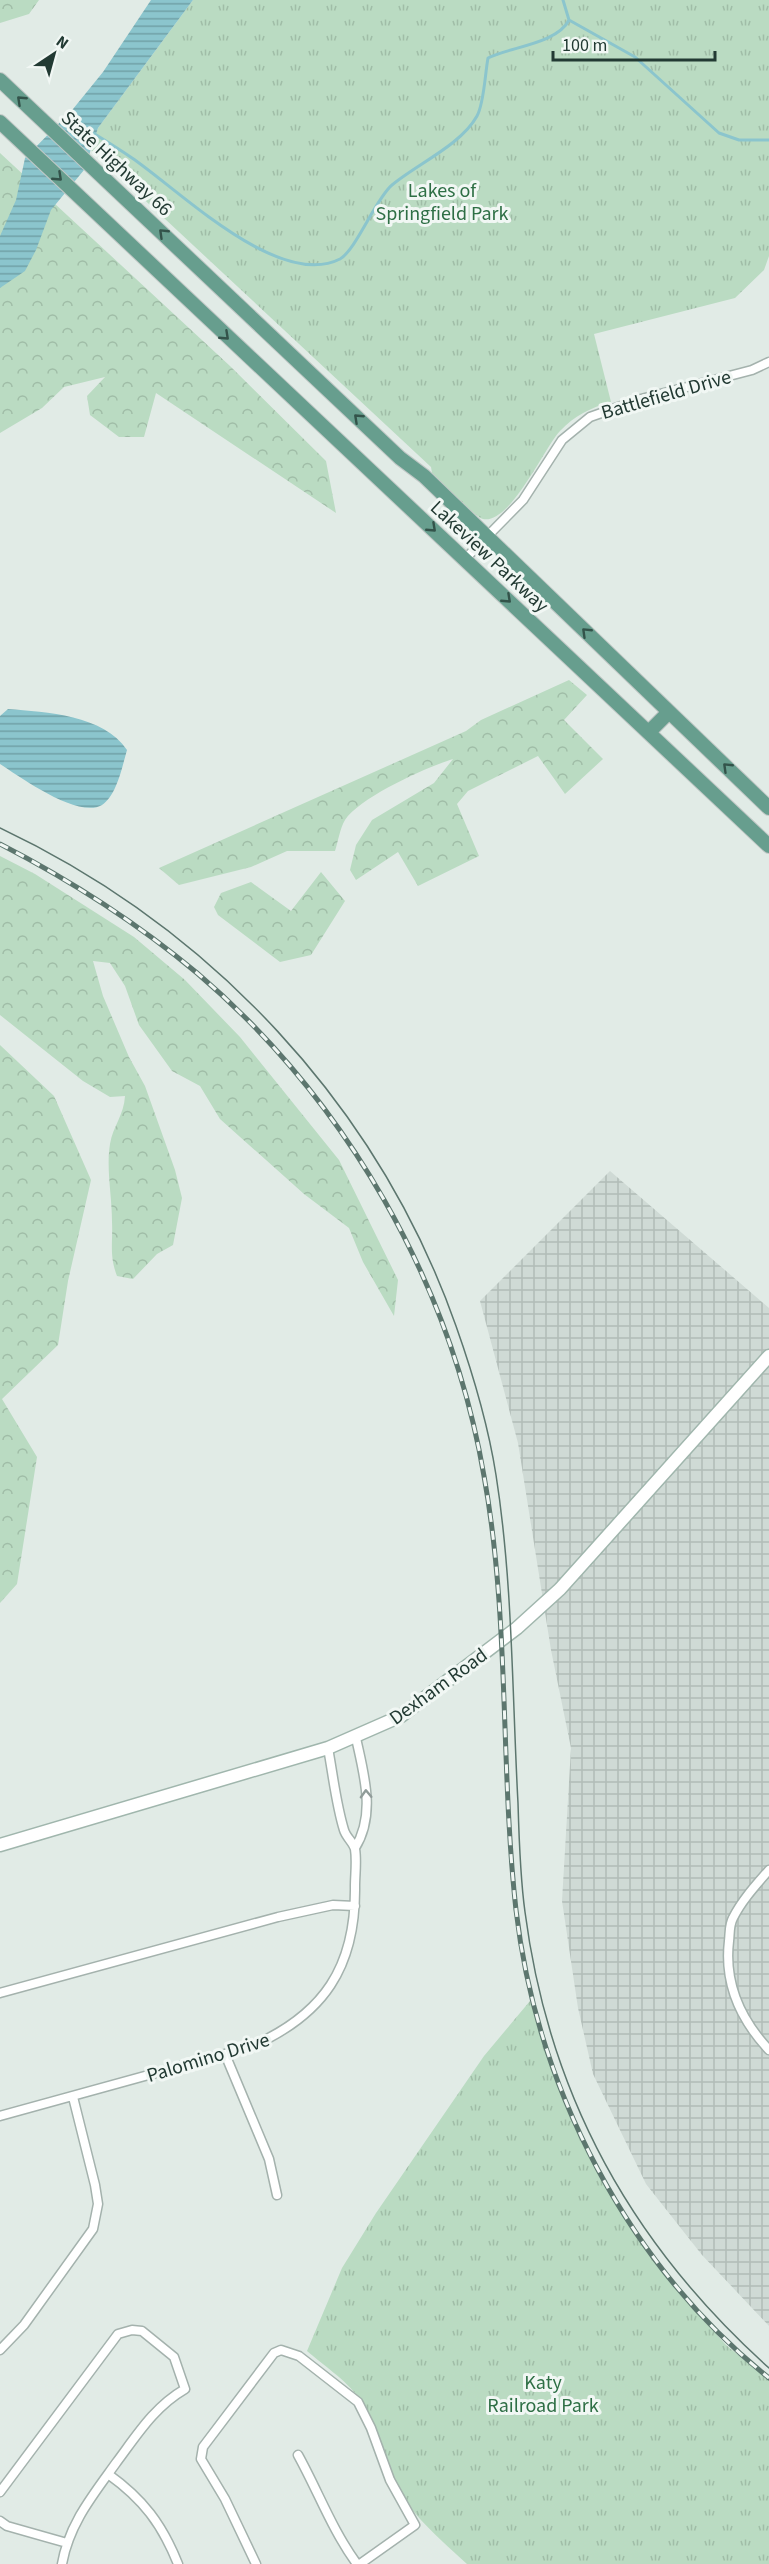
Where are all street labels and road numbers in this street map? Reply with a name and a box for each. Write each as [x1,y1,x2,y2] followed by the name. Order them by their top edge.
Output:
[54,105,178,223] street label: State Highway 66
[598,363,735,427] street label: Battlefield Drive
[424,494,555,620] street label: Lakeview Parkway
[384,1642,494,1732] street label: Dexham Road
[143,2026,273,2090] street label: Palomino Drive

